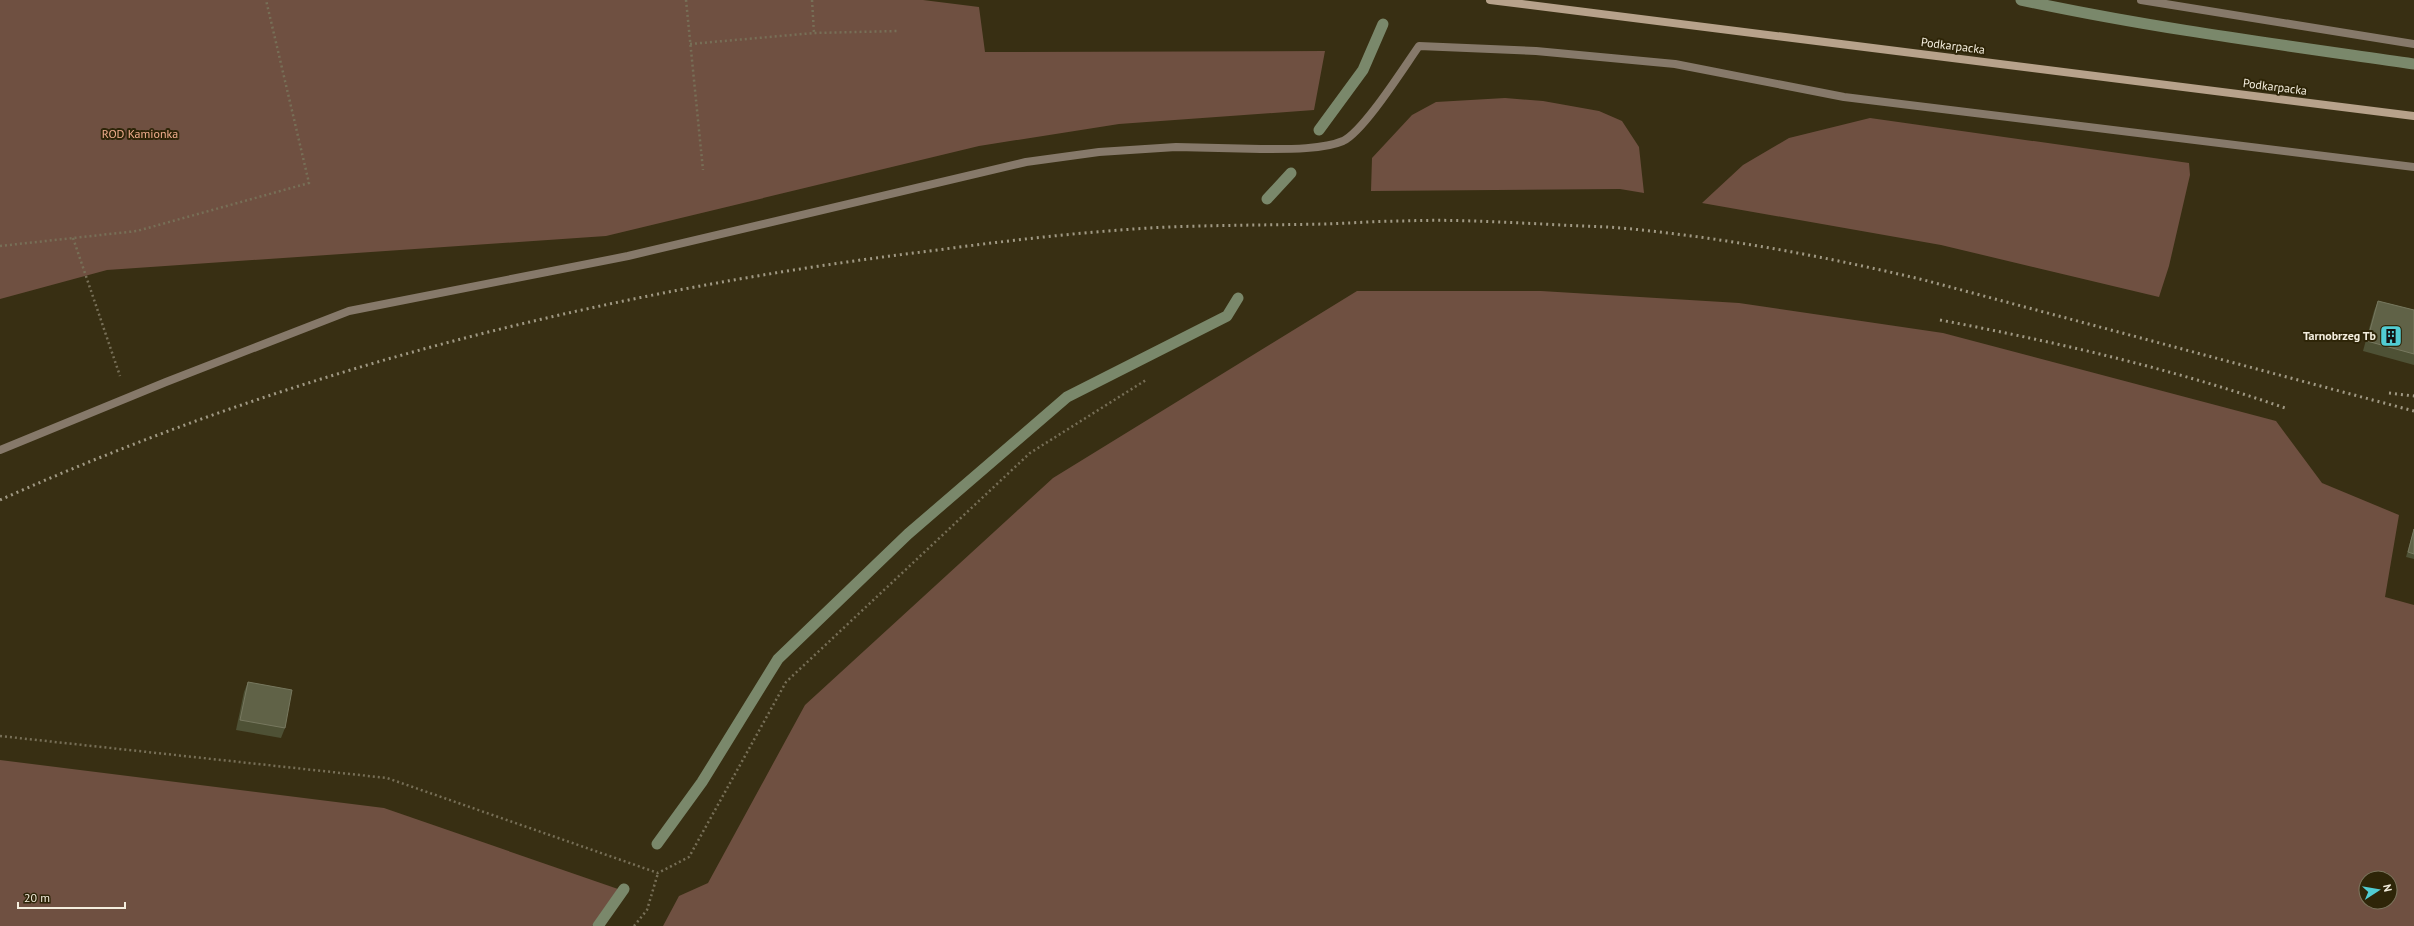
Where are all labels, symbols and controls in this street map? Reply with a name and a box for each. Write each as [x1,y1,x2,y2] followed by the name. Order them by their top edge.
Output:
[1920,34,1986,57] street label: Podkarpacka
[2242,75,2308,98] street label: Podkarpacka
[102,126,178,141] park label: ROD Kamionka
[2378,323,2404,349] building icon: Tarnobrzeg Tb
[2303,328,2377,343] place label: Tarnobrzeg Tb
[2358,870,2398,910] north arrow
[2380,883,2395,893] text: N
[18,884,125,910] scale bar
[24,890,50,905] text: 20 m

